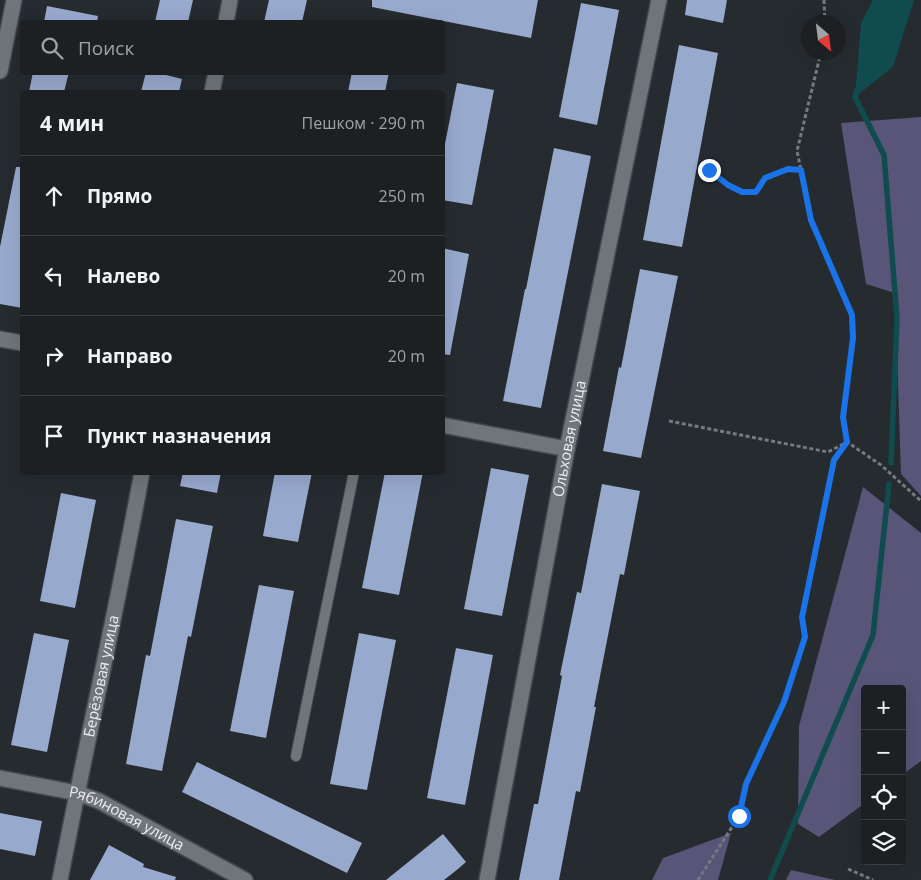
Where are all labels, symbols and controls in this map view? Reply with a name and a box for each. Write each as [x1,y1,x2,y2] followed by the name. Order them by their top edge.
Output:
[801,15,846,60] north arrow
[20,20,445,75] search box
[38,34,66,62] icon: search
[78,35,134,61] text: Поиск
[40,109,104,137] text: 4 мин
[302,112,425,134] text: Пешком · 290 m
[698,159,721,182] route end
[40,182,68,210] icon: ahead
[87,183,152,209] text: Прямо
[379,185,425,207] text: 250 m
[40,262,68,290] icon: left
[87,263,160,289] text: Налево
[388,265,425,287] text: 20 m
[40,342,68,370] icon: right
[87,343,173,369] text: Направо
[388,345,425,367] text: 20 m
[547,378,590,498] street label: Ольховая улица
[40,422,68,450] icon: arrive
[87,423,272,449] text: Пункт назначения
[78,613,123,739] street label: Берёзовая улица
[861,685,906,865] map controls
[861,685,906,730] button: +
[861,730,906,775] button: −
[861,775,906,820] button: locate
[68,781,188,854] street label: Рябиновая улица
[728,805,751,828] route start
[861,820,906,865] button: layers

